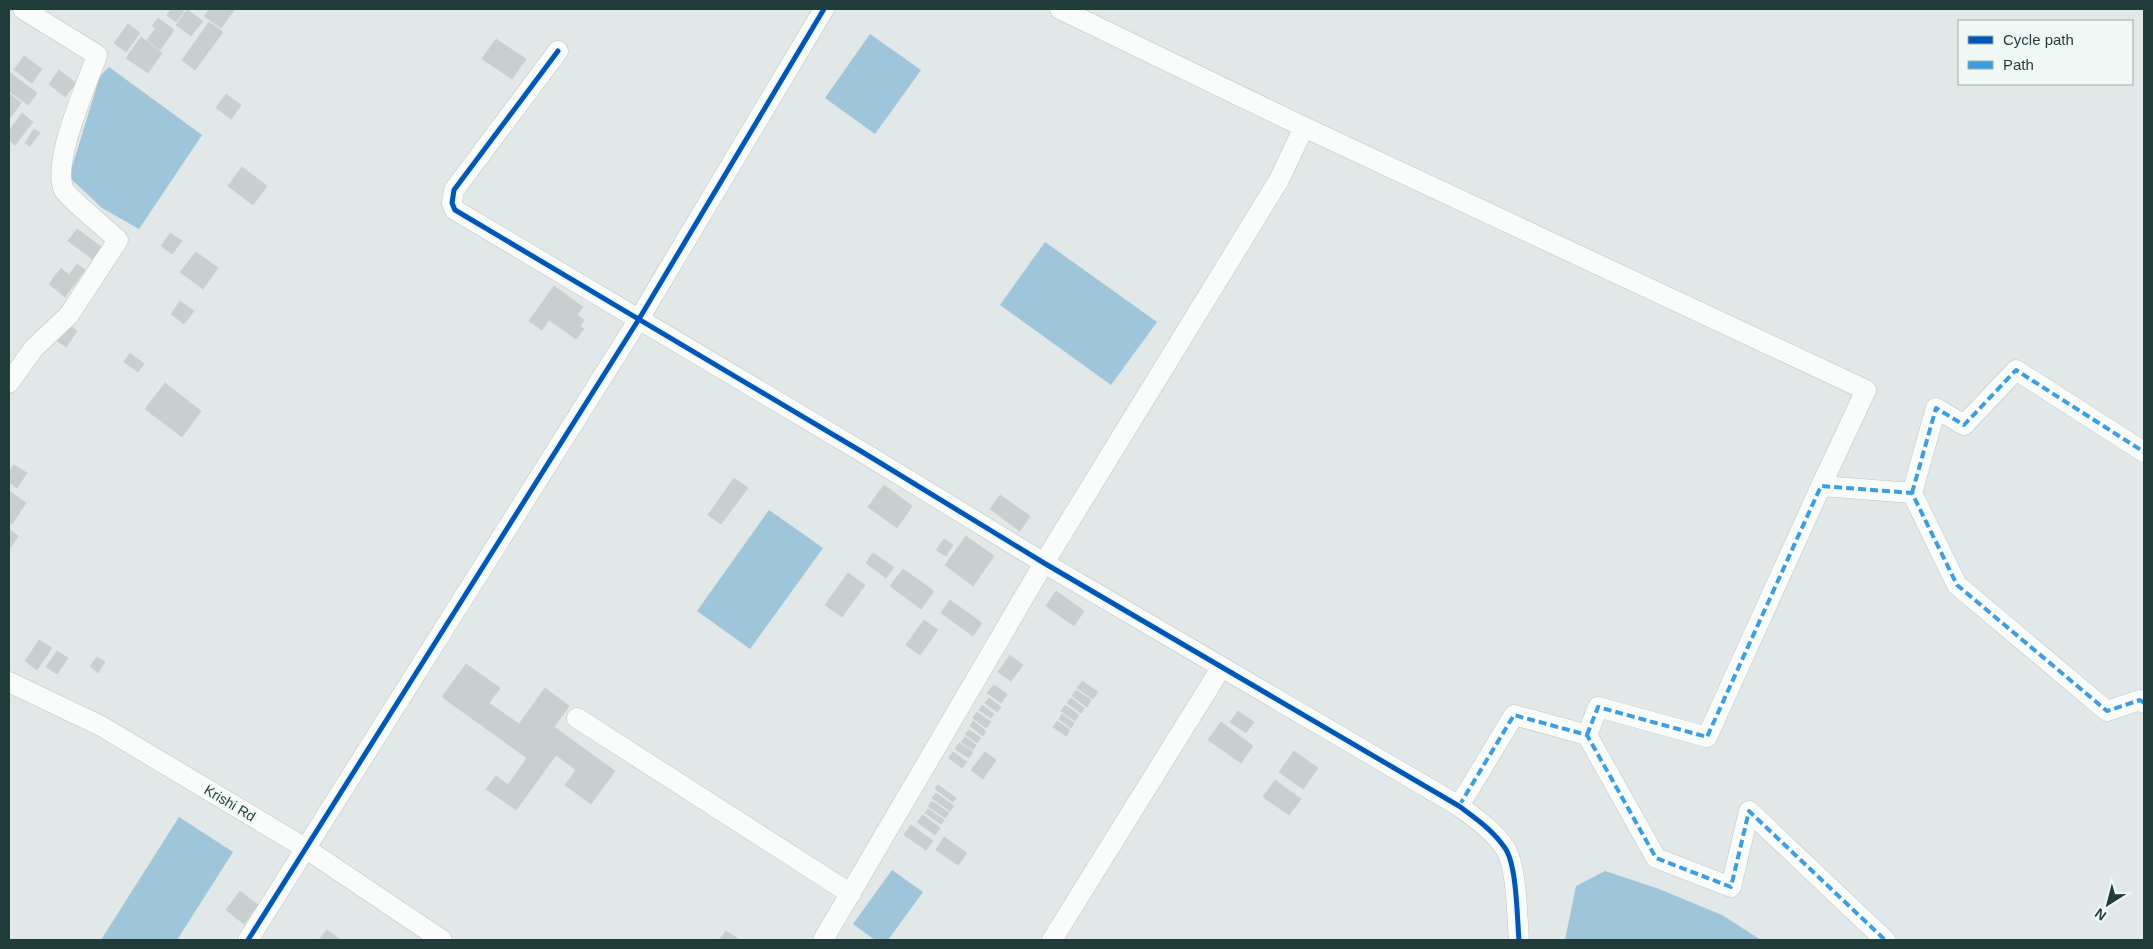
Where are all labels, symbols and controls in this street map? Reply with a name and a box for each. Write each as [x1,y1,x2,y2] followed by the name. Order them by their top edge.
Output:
[1958,20,2133,85] legend
[2003,31,2074,48] text: Cycle path
[2003,56,2034,73] text: Path
[202,782,258,824] street label: Krishi Rd
[2083,879,2133,929] north arrow
[2092,905,2109,924] text: N

